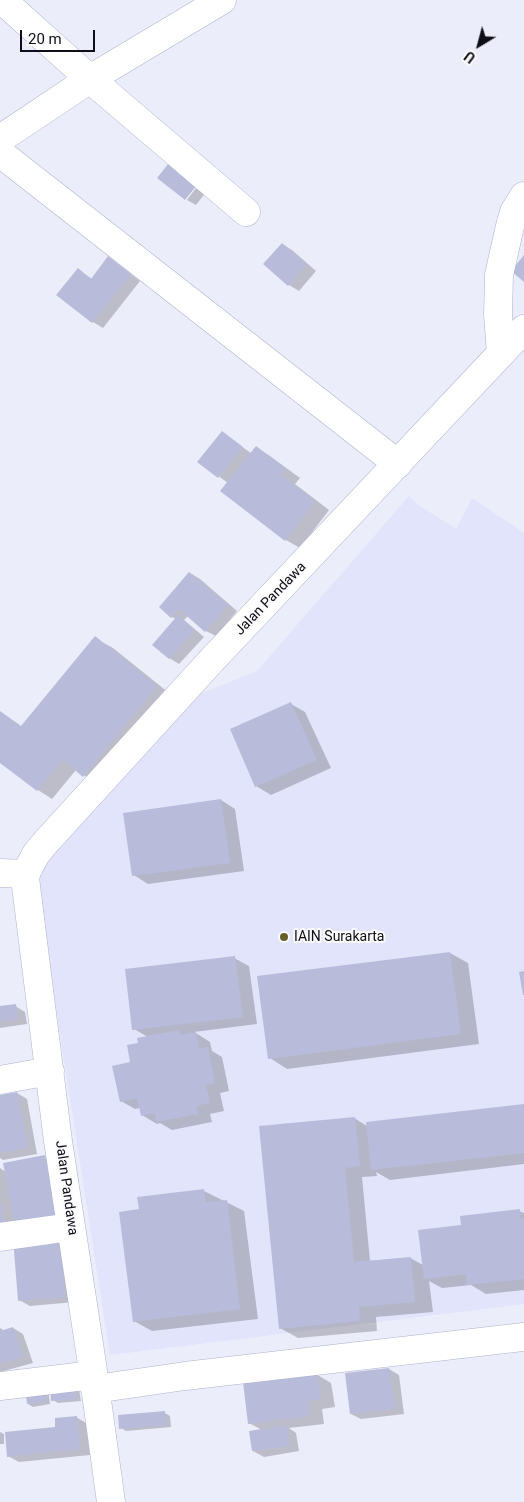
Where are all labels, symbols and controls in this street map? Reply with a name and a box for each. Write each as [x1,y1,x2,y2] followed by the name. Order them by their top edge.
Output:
[22,20,98,52] scale bar
[454,20,504,70] north arrow
[28,30,62,48] text: 20 m
[461,48,478,66] text: U
[232,559,310,639] street label: Jalan Pandawa
[294,929,384,945] place label: IAIN Surakarta
[278,931,290,943] marker: IAIN Surakarta
[51,1140,81,1236] street label: Jalan Pandawa

